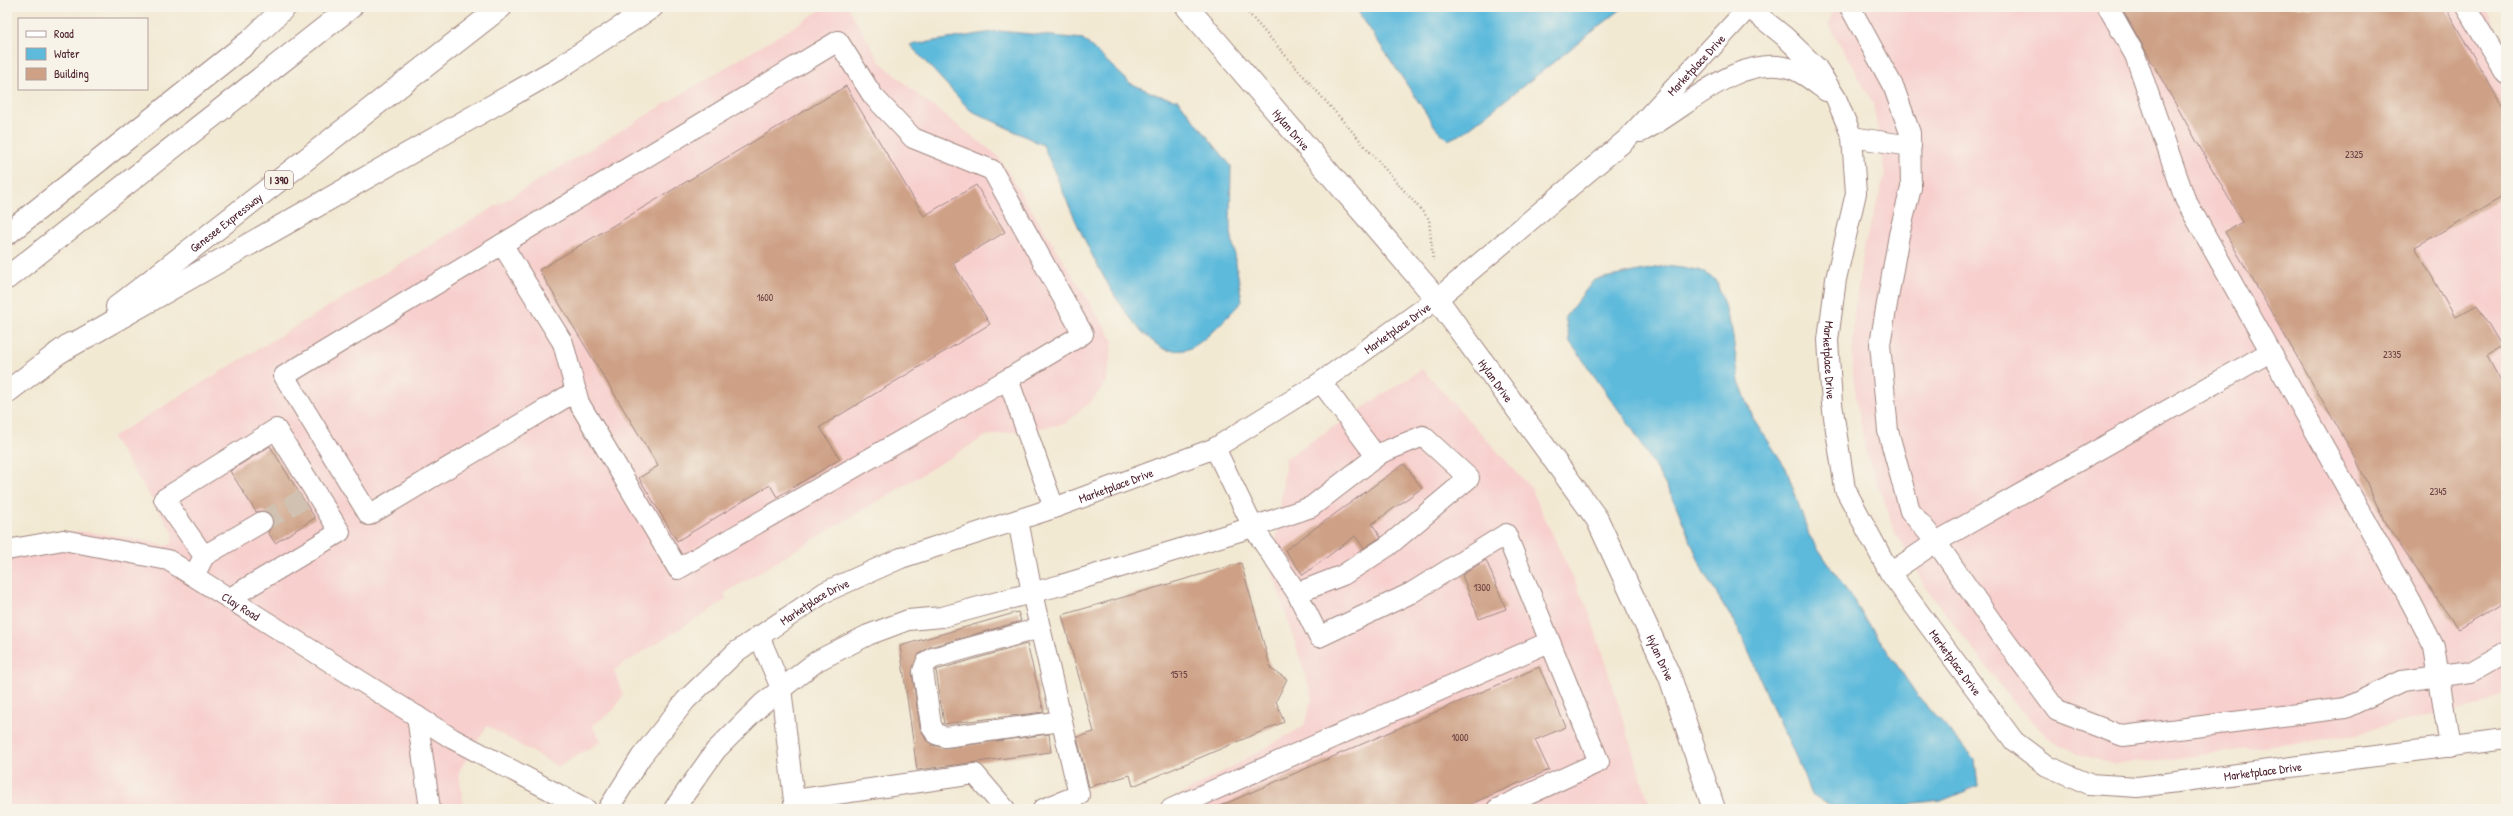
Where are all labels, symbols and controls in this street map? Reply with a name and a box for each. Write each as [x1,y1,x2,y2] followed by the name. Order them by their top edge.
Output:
[18,18,148,90] legend
[54,25,74,42] text: Road
[1663,30,1729,99] street label: Marketplace Drive
[54,45,80,62] text: Water
[54,65,89,82] text: Building
[1269,105,1314,154] street label: Hylan Drive
[2345,148,2364,161] house number: 2325
[265,171,293,189] road number: I 390
[186,188,265,256] street label: Genesee Expressway
[757,291,774,304] house number: 1600
[1360,298,1434,357] street label: Marketplace Drive
[1819,320,1840,400] street label: Marketplace Drive
[2383,348,2402,361] house number: 2335
[1475,355,1518,406] street label: Hylan Drive
[1076,463,1156,507] street label: Marketplace Drive
[2429,485,2447,498] house number: 2345
[776,574,852,629] street label: Marketplace Drive
[1473,581,1491,594] house number: 1300
[219,587,264,624] street label: Clay Road
[1926,626,1986,699] street label: Marketplace Drive
[1643,631,1679,683] street label: Hylan Drive
[1170,668,1188,681] house number: 1575
[1451,731,1469,744] house number: 1000
[2223,757,2303,784] street label: Marketplace Drive

